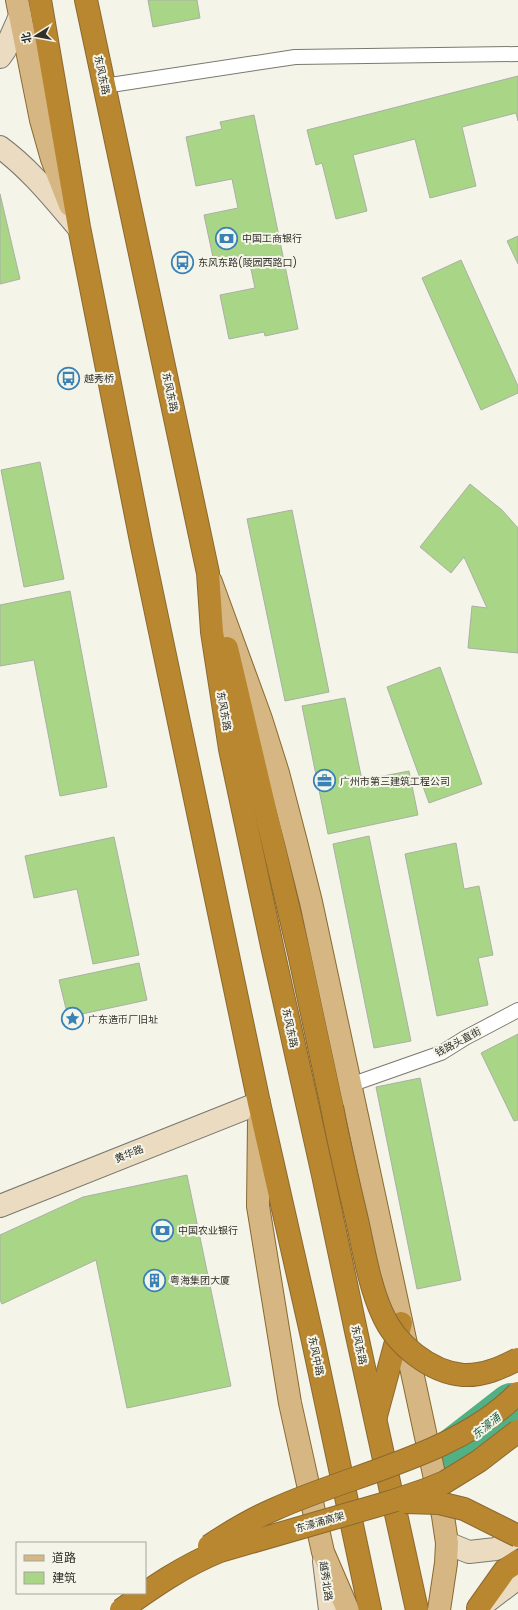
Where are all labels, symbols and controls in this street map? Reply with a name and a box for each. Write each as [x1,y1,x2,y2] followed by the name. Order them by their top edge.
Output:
[16,16,56,56] north arrow
[17,31,35,45] text: 北
[91,54,113,96] street label: 东风东路
[214,225,240,251] bank icon: 中国工商银行
[242,231,302,246] place label: 中国工商银行
[169,249,195,275] bus stop icon: 东风东路(陵园西路口)
[198,255,297,270] place label: 东风东路(陵园西路口)
[56,365,82,391] bus stop icon: 越秀桥
[84,371,114,386] place label: 越秀桥
[159,371,181,413] street label: 东风东路
[213,690,235,732] street label: 东风东路
[311,768,337,794] office icon: 广州市第三建筑工程公司
[340,774,450,789] place label: 广州市第三建筑工程公司
[60,1006,86,1032] place icon: 广东造币厂旧址
[279,1007,301,1049] street label: 东风东路
[88,1012,158,1027] place label: 广东造币厂旧址
[432,1024,484,1060] street label: 钱路头直街
[112,1141,146,1167] street label: 黄华路
[149,1217,175,1243] bank icon: 中国农业银行
[178,1223,238,1238] place label: 中国农业银行
[142,1267,168,1293] building icon: 粤海集团大厦
[170,1273,230,1288] place label: 粤海集团大厦
[348,1324,370,1366] street label: 东风东路
[305,1335,327,1377] street label: 东风中路
[468,1408,505,1443] water label: 东濠涌
[294,1508,346,1536] street label: 东濠涌高架
[16,1542,146,1594] legend
[52,1549,76,1566] text: 道路
[316,1560,336,1602] street label: 越秀北路
[52,1569,76,1586] text: 建筑

